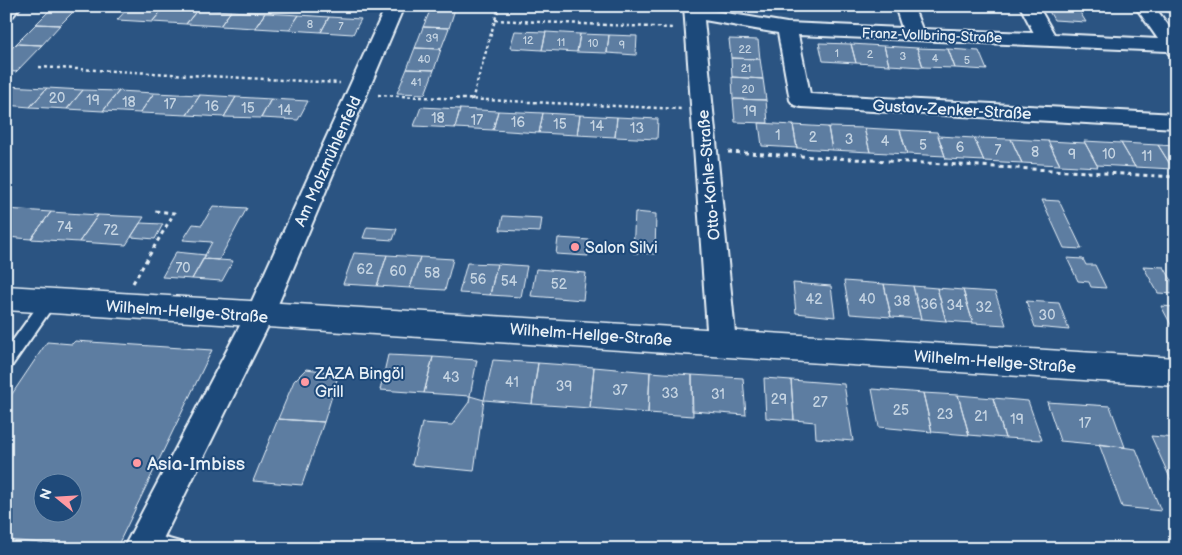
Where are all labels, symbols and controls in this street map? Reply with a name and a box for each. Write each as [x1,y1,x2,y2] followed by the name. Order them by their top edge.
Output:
[307,18,313,31] house number: 8
[338,20,344,33] house number: 7
[861,25,1003,46] street label: Franz-Vollbring-Straße
[425,32,439,45] house number: 39
[523,34,534,47] house number: 12
[557,36,565,49] house number: 11
[588,37,599,50] house number: 10
[619,39,625,52] house number: 9
[739,43,752,56] house number: 22
[835,47,839,60] house number: 1
[867,48,874,61] house number: 2
[900,50,907,63] house number: 3
[932,52,939,65] house number: 4
[417,53,431,66] house number: 40
[964,54,970,67] house number: 5
[741,62,751,75] house number: 21
[411,76,421,89] house number: 41
[742,83,755,96] house number: 20
[49,90,65,107] house number: 20
[86,92,100,109] house number: 19
[291,93,366,230] street label: Am Malzmühlenfeld
[122,94,136,111] house number: 18
[164,96,176,113] house number: 17
[872,97,1032,124] street label: Gustav-Zenker-Straße
[205,98,219,115] house number: 16
[241,100,255,117] house number: 15
[278,102,292,119] house number: 14
[743,103,757,120] house number: 19
[694,108,725,241] street label: Otto-Kohle-Straße
[431,110,445,127] house number: 18
[471,112,483,129] house number: 17
[511,114,525,131] house number: 16
[553,116,567,133] house number: 15
[590,118,604,135] house number: 14
[630,120,644,137] house number: 13
[775,127,781,144] house number: 1
[809,129,818,146] house number: 2
[845,131,853,148] house number: 3
[881,133,890,150] house number: 4
[919,137,927,154] house number: 5
[956,139,965,156] house number: 6
[995,142,1002,159] house number: 7
[1031,144,1039,161] house number: 8
[1068,146,1076,163] house number: 9
[1102,146,1116,163] house number: 10
[1142,148,1152,165] house number: 11
[57,219,73,236] house number: 74
[103,222,119,239] house number: 72
[585,239,658,258] place label: Salon Silvi
[569,241,581,253] marker: Salon Silvi
[175,260,191,277] house number: 70
[357,261,374,278] house number: 62
[390,263,406,280] house number: 60
[424,265,440,282] house number: 58
[470,271,487,288] house number: 56
[501,273,518,290] house number: 54
[551,276,568,293] house number: 52
[806,291,823,308] house number: 42
[859,291,875,308] house number: 40
[894,293,910,310] house number: 38
[920,296,938,313] house number: 36
[105,297,269,328] street label: Wilhelm-Hellge-Straße
[946,297,964,314] house number: 34
[976,299,993,316] house number: 32
[1039,307,1055,324] house number: 30
[509,320,673,351] street label: Wilhelm-Hellge-Straße
[913,347,1077,378] street label: Wilhelm-Hellge-Straße
[314,365,404,402] place label: ZAZA Bingöl Grill
[442,369,460,386] house number: 43
[505,374,519,391] house number: 41
[299,376,311,388] marker: ZAZA Bingöl Grill
[556,378,572,395] house number: 39
[612,382,628,399] house number: 37
[661,385,679,402] house number: 33
[711,386,725,403] house number: 31
[771,391,787,408] house number: 29
[812,394,828,411] house number: 27
[893,402,909,419] house number: 25
[937,406,953,423] house number: 23
[974,408,988,425] house number: 21
[1010,411,1024,428] house number: 19
[1079,415,1091,432] house number: 17
[147,453,245,476] place label: Asia-Imbiss
[131,457,143,469] marker: Asia-Imbiss
[32,472,82,522] north arrow
[36,487,56,502] text: N

